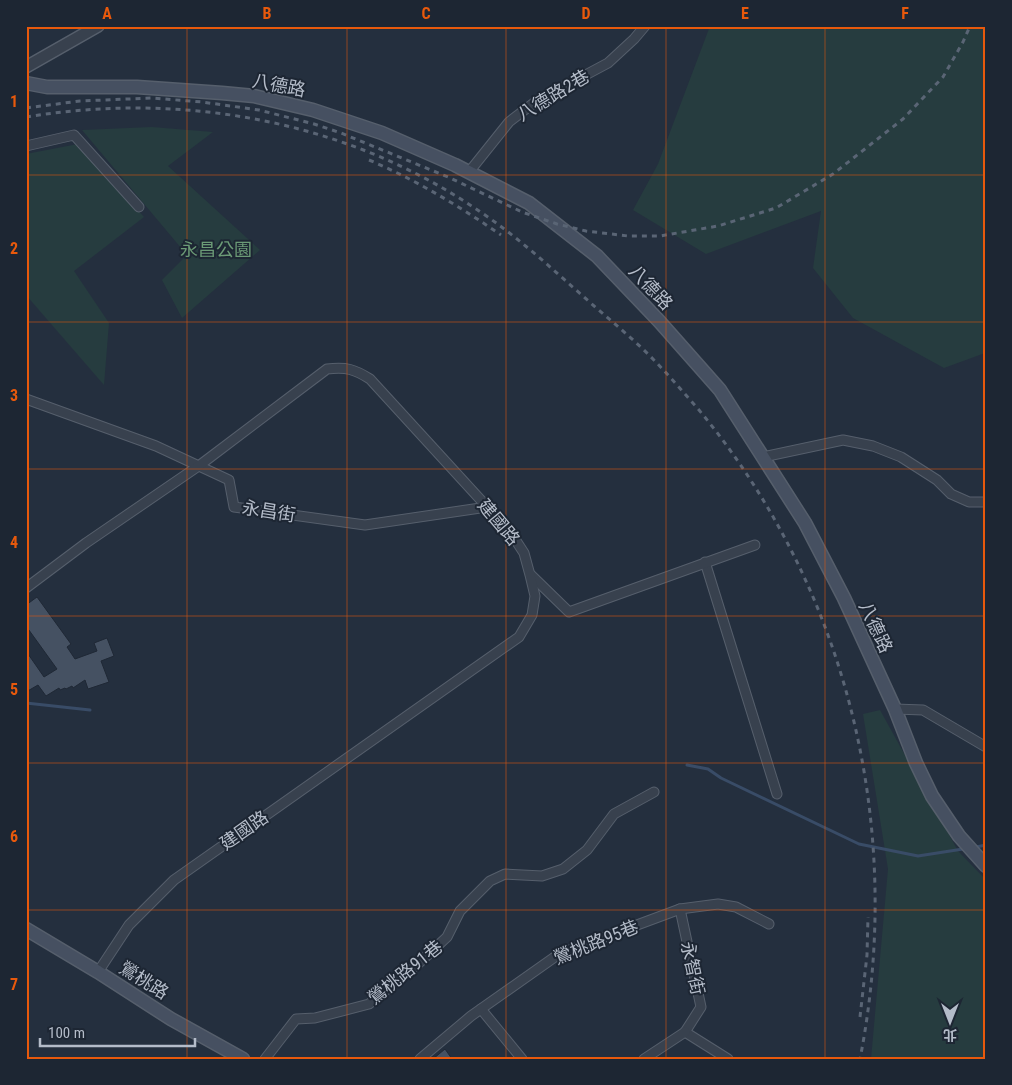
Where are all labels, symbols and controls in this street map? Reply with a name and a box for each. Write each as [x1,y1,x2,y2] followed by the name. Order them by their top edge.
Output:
[102,4,112,23] text: A
[263,4,272,23] text: B
[421,4,431,23] text: C
[581,4,591,23] text: D
[741,4,749,23] text: E
[901,4,909,23] text: F
[513,65,593,125] street label: 八德路2巷
[250,70,308,100] street label: 八德路
[10,92,18,111] text: 1
[10,239,18,258] text: 2
[180,239,252,260] park label: 永昌公園
[625,260,677,314] street label: 八德路
[10,386,18,405] text: 3
[474,495,524,549] street label: 建國路
[241,496,297,526] street label: 永昌街
[10,533,18,552] text: 4
[855,598,897,656] street label: 八德路
[10,680,18,699] text: 5
[216,806,272,854] street label: 建國路
[10,827,18,846] text: 6
[550,915,642,969] street label: 鶯桃路95巷
[364,936,446,1008] street label: 鶯桃路91巷
[677,939,709,997] street label: 永智街
[116,957,172,1003] street label: 鶯桃路
[10,975,18,994] text: 7
[924,998,974,1048] north arrow
[40,1015,195,1047] scale bar
[48,1024,85,1042] text: 100 m
[943,1027,957,1043] text: 北

